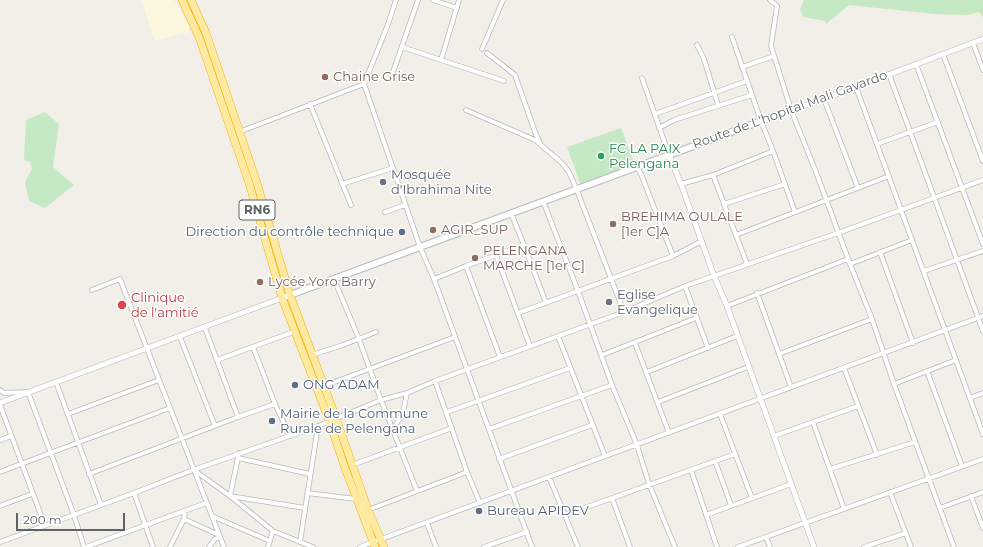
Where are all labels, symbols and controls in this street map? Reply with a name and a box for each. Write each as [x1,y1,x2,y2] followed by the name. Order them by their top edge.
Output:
[690,67,890,153] street label: Route de L'hopital Mali Gavardo
[333,69,415,85] place label: Chaine Grise
[320,72,330,82] marker: Chaine Grise
[609,141,680,172] place label: FC LA PAIX Pelengana
[596,151,606,161] marker: FC LA PAIX Pelengana
[391,167,492,198] place label: Mosquée d'Ibrahima Nite
[378,177,388,187] marker: Mosquée d'Ibrahima Nite
[239,200,275,220] road number: RN6
[621,209,743,240] place label: BREHIMA OULALE [1er C]A
[608,219,618,229] marker: BREHIMA OULALE [1er C]A
[441,222,508,238] place label: AGIR_SUP
[185,224,394,240] place label: Direction du contrôle technique
[428,225,438,235] marker: AGIR_SUP
[397,227,407,237] marker: Direction du contrôle technique
[483,243,585,274] place label: PELENGANA MARCHE [1er C]
[470,253,480,263] marker: PELENGANA MARCHE [1er C]
[268,274,376,290] place label: Lycée Yoro Barry
[255,277,265,287] marker: Lycée Yoro Barry
[617,287,698,318] place label: Eglise Evangelique
[131,290,199,321] place label: Clinique de l'amitié
[604,297,614,307] marker: Eglise Evangelique
[116,299,128,311] marker: Clinique de l'amitié
[303,377,380,393] place label: ONG ADAM
[290,380,300,390] marker: ONG ADAM
[280,406,428,437] place label: Mairie de la Commune Rurale de Pelengana
[267,416,277,426] marker: Mairie de la Commune Rurale de Pelengana
[487,503,589,519] place label: Bureau APIDEV
[18,505,127,531] scale bar
[474,506,484,516] marker: Bureau APIDEV
[23,512,62,527] text: 200 m

